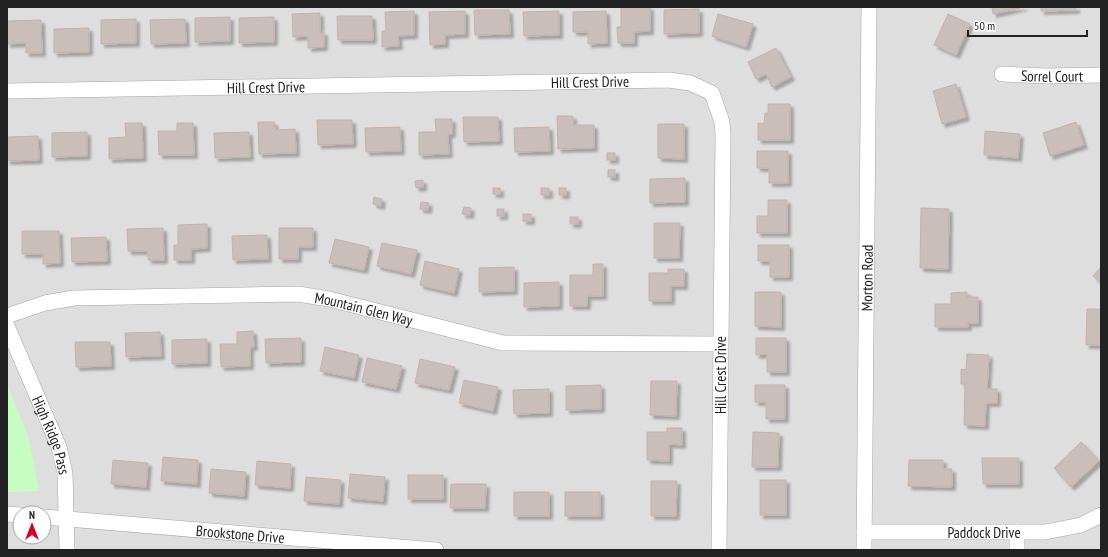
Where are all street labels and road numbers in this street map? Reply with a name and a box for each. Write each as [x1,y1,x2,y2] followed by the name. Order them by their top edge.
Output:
[1020,65,1083,86] street label: Sorrel Court
[551,71,629,91] street label: Hill Crest Drive
[227,77,305,97] street label: Hill Crest Drive
[857,245,876,311] street label: Morton Road
[314,287,415,329] street label: Mountain Glen Way
[711,336,730,414] street label: Hill Crest Drive
[28,393,75,476] street label: High Ridge Pass
[195,520,285,547] street label: Brookstone Drive
[947,523,1021,542] street label: Paddock Drive

